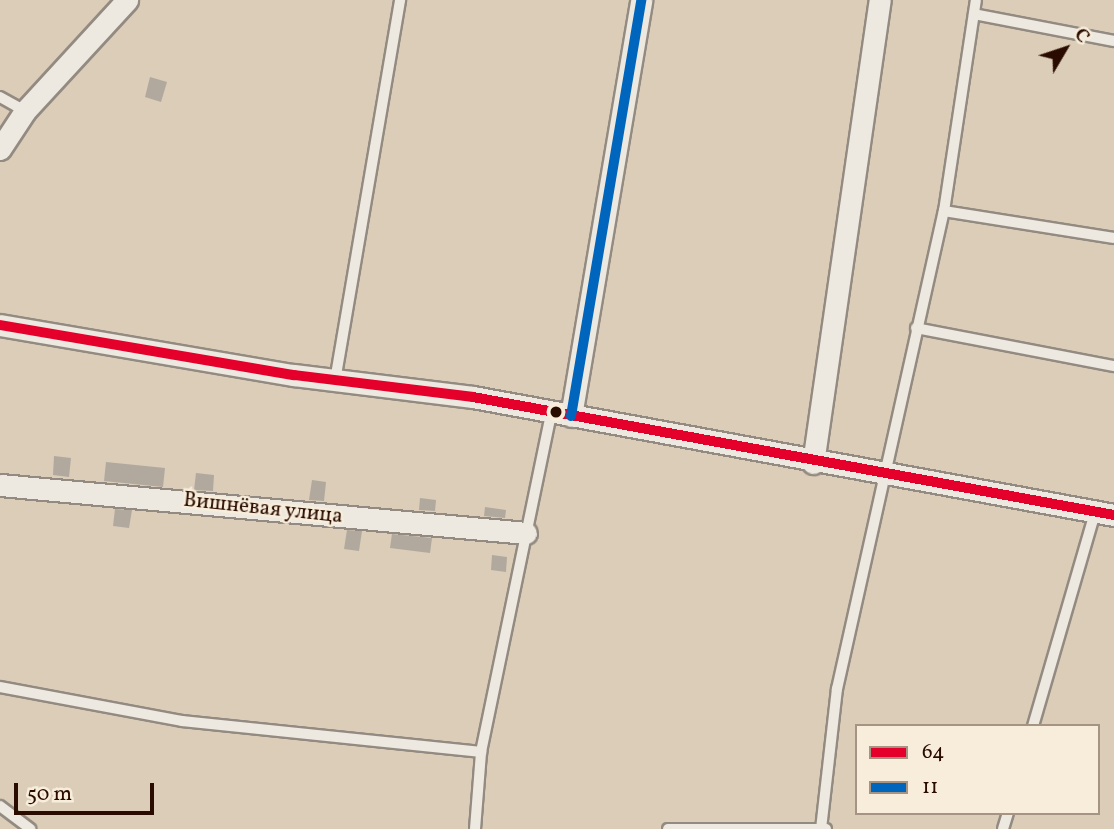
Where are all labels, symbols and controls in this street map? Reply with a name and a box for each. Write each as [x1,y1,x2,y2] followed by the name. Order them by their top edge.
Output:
[1030,14,1100,84] north arrow
[1067,23,1095,49] text: С
[549,405,563,419] unlabelled marker
[182,488,344,530] street label: Вишнёвая улица
[855,724,1100,815] legend
[922,738,945,767] text: 64
[18,770,158,814] scale bar
[922,773,938,802] text: 11
[27,780,72,809] text: 50 m

